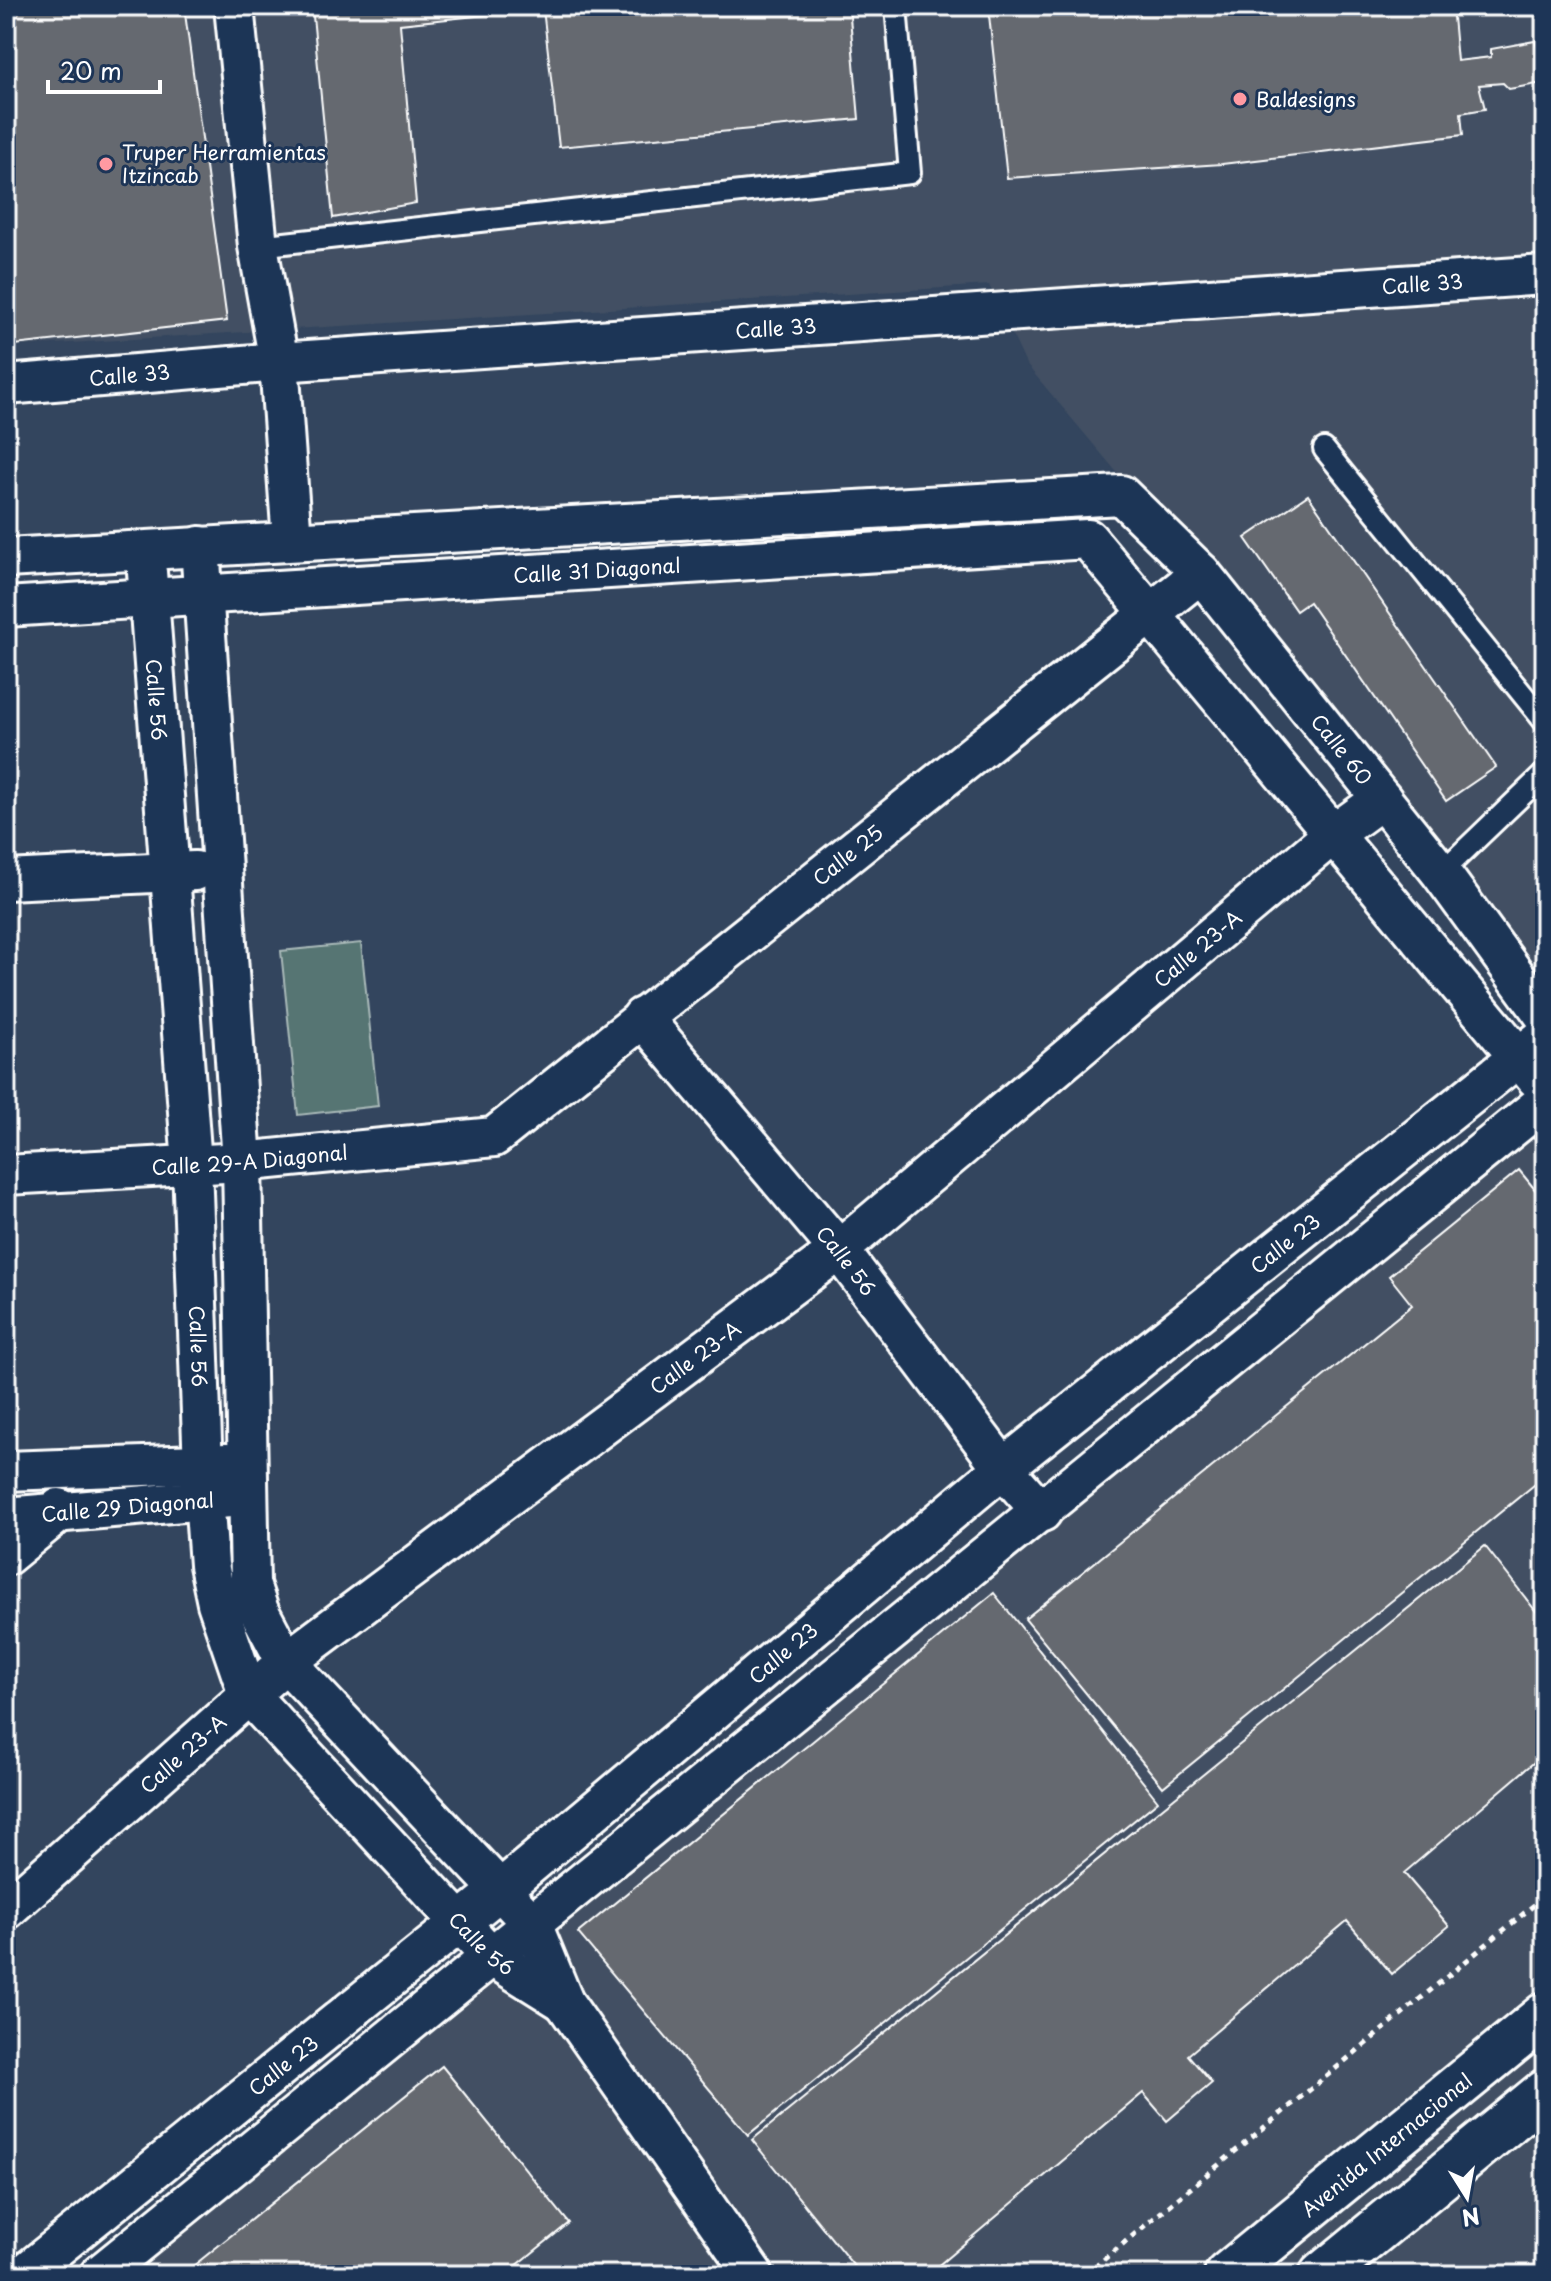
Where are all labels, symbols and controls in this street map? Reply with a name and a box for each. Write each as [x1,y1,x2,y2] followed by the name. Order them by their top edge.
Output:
[48,44,160,94] scale bar
[60,52,122,88] text: 20 m
[1256,84,1356,114] place label: Baldesigns
[1231,90,1249,108] marker: Baldesigns
[122,137,326,190] place label: Truper Herramientas Itzincab
[97,155,115,173] marker: Truper Herramientas Itzincab
[1381,266,1464,301] street label: Calle 33
[734,310,817,346] street label: Calle 33
[88,356,171,393] street label: Calle 33
[512,550,681,590] street label: Calle 31 Diagonal
[139,658,175,741] street label: Calle 56
[1304,707,1380,791] street label: Calle 60
[806,817,889,892] street label: Calle 25
[1147,903,1248,994] street label: Calle 23-A
[151,1137,349,1182] street label: Calle 29-A Diagonal
[1243,1206,1326,1281] street label: Calle 23
[810,1219,883,1302] street label: Calle 56
[182,1305,215,1387] street label: Calle 56
[643,1313,747,1401] street label: Calle 23-A
[40,1484,215,1529] street label: Calle 29 Diagonal
[742,1615,824,1691] street label: Calle 23
[133,1707,233,1800] street label: Calle 23-A
[442,1905,520,1982] street label: Calle 56
[242,2028,324,2103] street label: Calle 23
[1295,2066,1478,2224] street label: Avenida Internacional
[1427,2157,1507,2237] north arrow
[1459,2200,1483,2236] text: N

